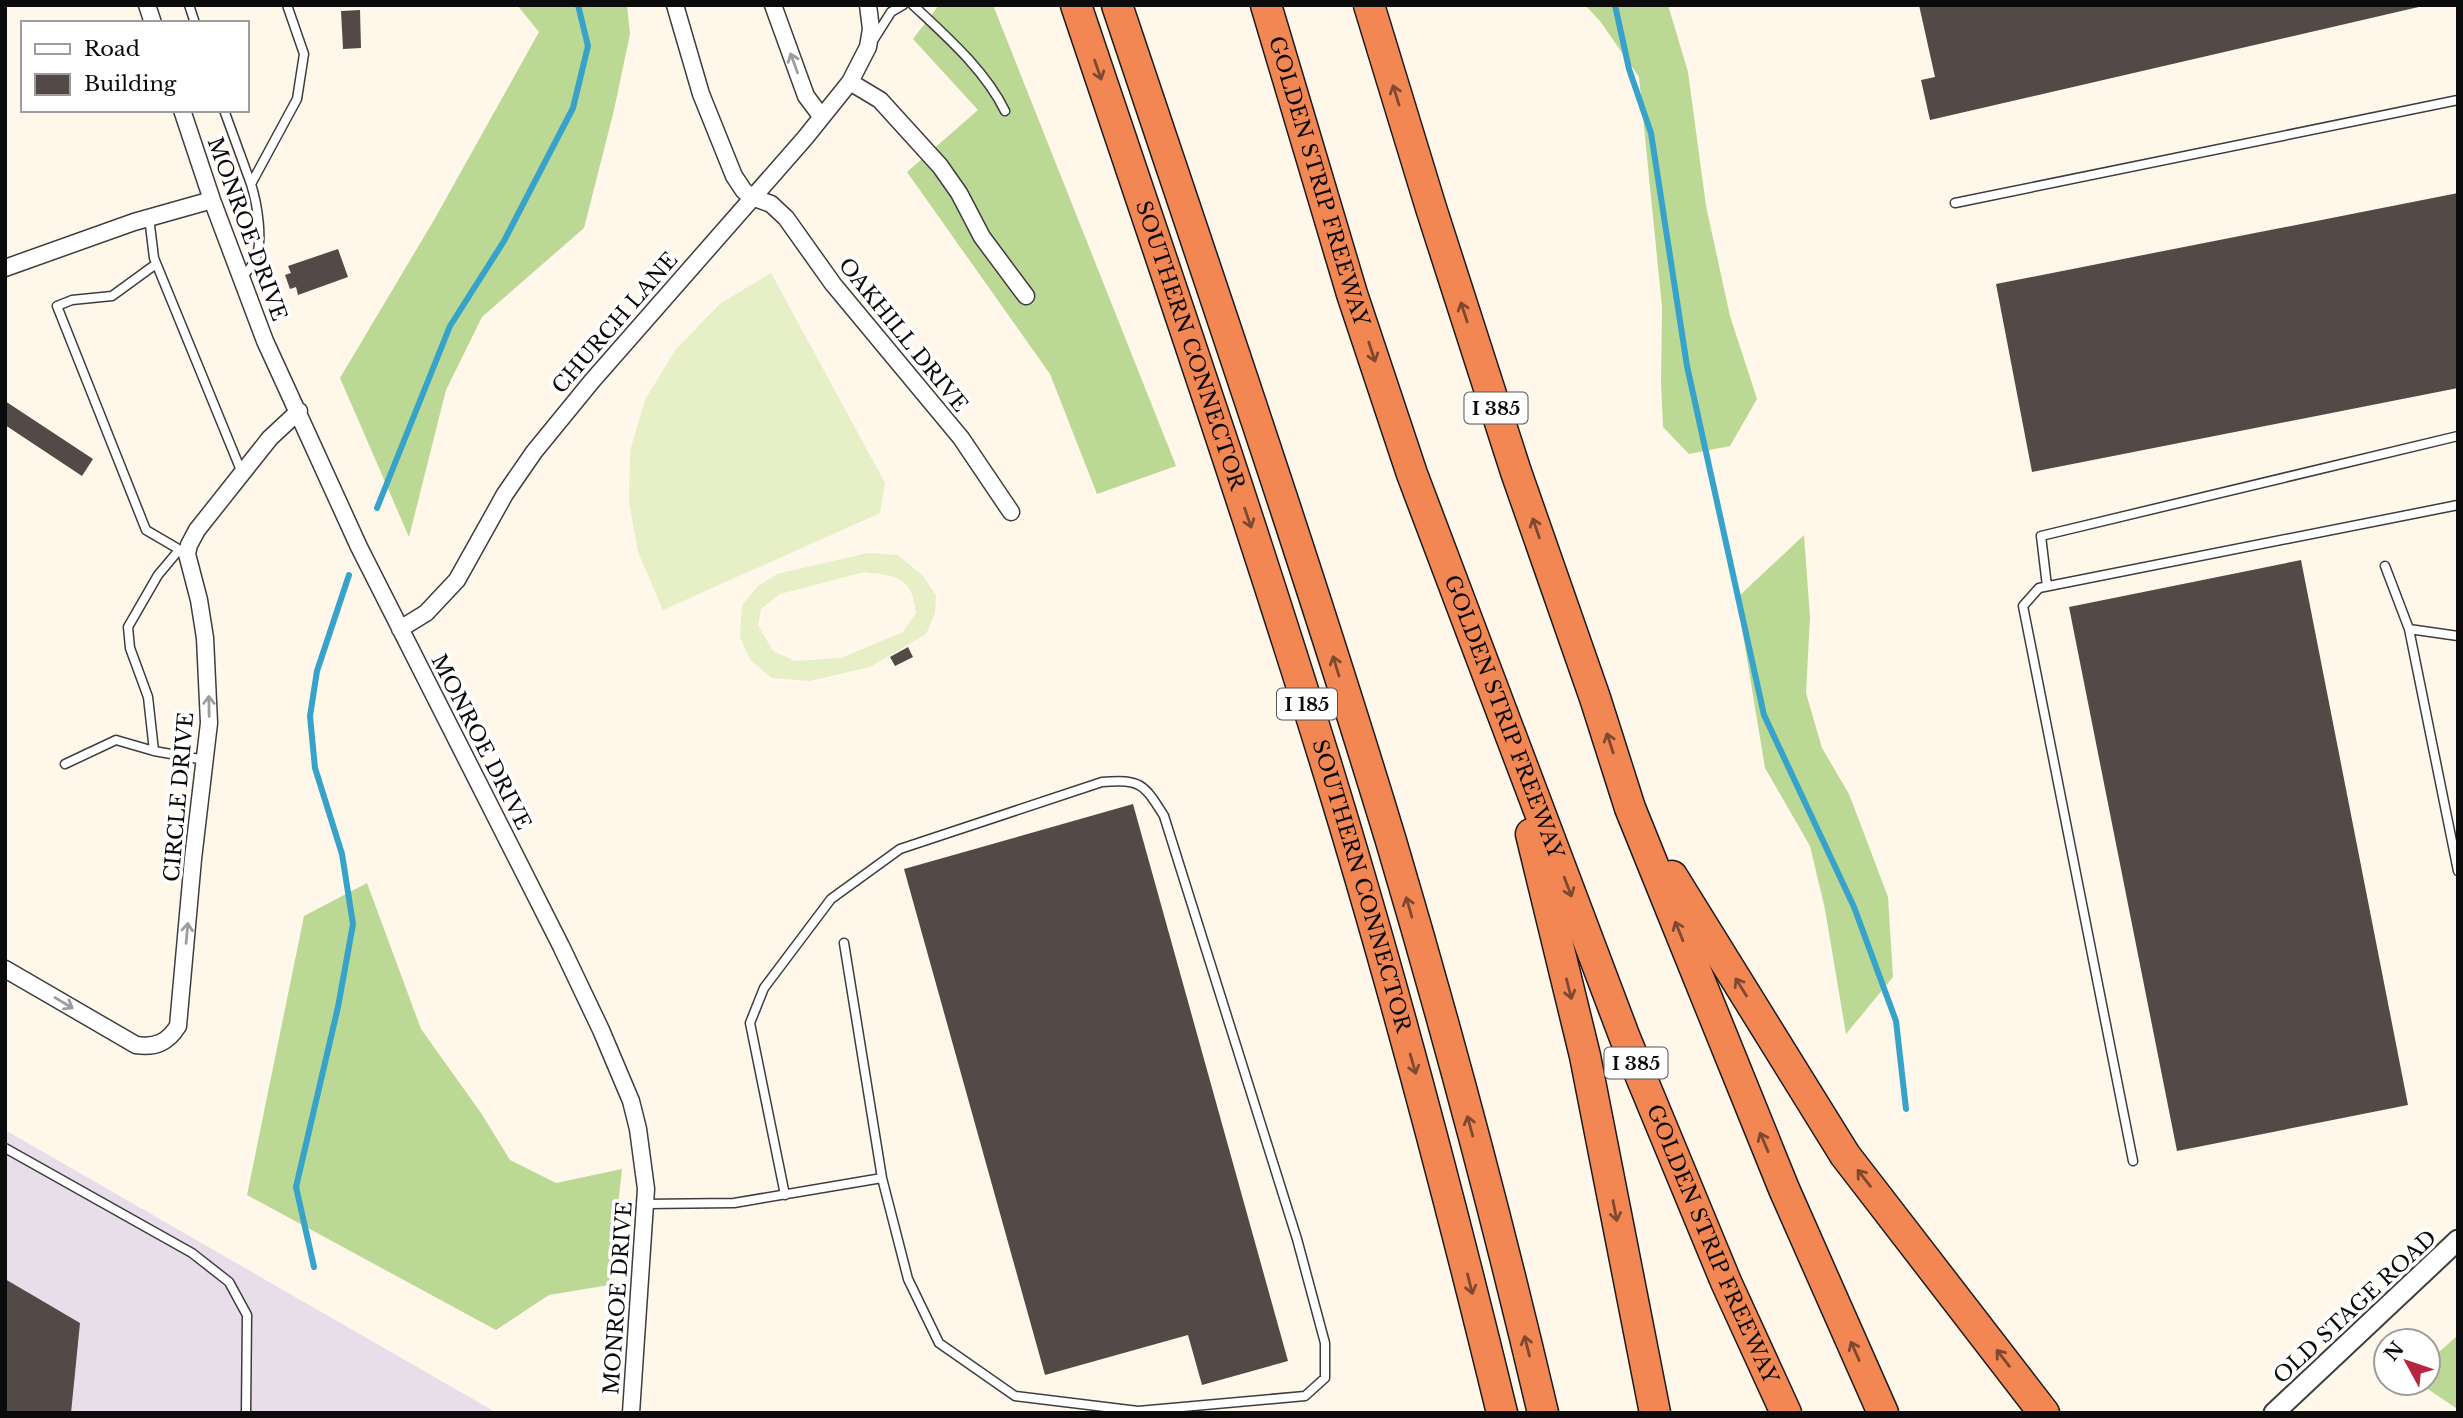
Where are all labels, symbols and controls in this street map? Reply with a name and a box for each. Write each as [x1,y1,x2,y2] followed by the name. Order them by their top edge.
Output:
[21,21,248,112] legend
[1263,33,1375,330] street label: GOLDEN STRIP FREEWAY
[84,36,140,62] text: Road
[786,52,799,74] one-way arrow
[1092,59,1105,81] one-way arrow
[84,71,177,97] text: Building
[1389,84,1402,106] one-way arrow
[202,134,292,324] street label: MONROE DRIVE
[1130,197,1251,495] street label: SOUTHERN CONNECTOR
[547,247,683,399] street label: CHURCH LANE
[833,253,973,417] street label: OAKHILL DRIVE
[1457,302,1470,324] one-way arrow
[1367,340,1379,362] one-way arrow
[1464,392,1528,424] road number: I 385
[1242,507,1255,529] one-way arrow
[1529,518,1541,540] one-way arrow
[1438,571,1569,863] street label: GOLDEN STRIP FREEWAY
[426,650,536,834] street label: MONROE DRIVE
[1329,655,1341,677] one-way arrow
[1277,688,1337,720] road number: I 185
[202,695,216,718] one-way arrow
[159,711,199,883] street label: CIRCLE DRIVE
[1602,733,1615,755] one-way arrow
[1306,736,1417,1036] street label: SOUTHERN CONNECTOR
[1563,875,1575,897] one-way arrow
[1402,896,1415,918] one-way arrow
[1672,920,1685,942] one-way arrow
[181,922,194,945] one-way arrow
[1563,977,1576,1000] one-way arrow
[1734,978,1749,997] one-way arrow
[54,997,74,1011] one-way arrow
[1604,1048,1668,1078] road number: I 385
[1407,1053,1420,1075] one-way arrow
[1641,1101,1784,1388] street label: GOLDEN STRIP FREEWAY
[1463,1115,1476,1138] one-way arrow
[1757,1131,1770,1153] one-way arrow
[1856,1170,1871,1188] one-way arrow
[1609,1199,1623,1222] one-way arrow
[598,1201,638,1395] street label: MONROE DRIVE
[2268,1225,2442,1389] street label: OLD STAGE ROAD
[1464,1272,1477,1295] one-way arrow
[2372,1327,2442,1397] north arrow
[1520,1336,1533,1358] one-way arrow
[2380,1337,2409,1366] text: N
[1847,1340,1860,1362] one-way arrow
[1996,1349,2011,1368] one-way arrow

